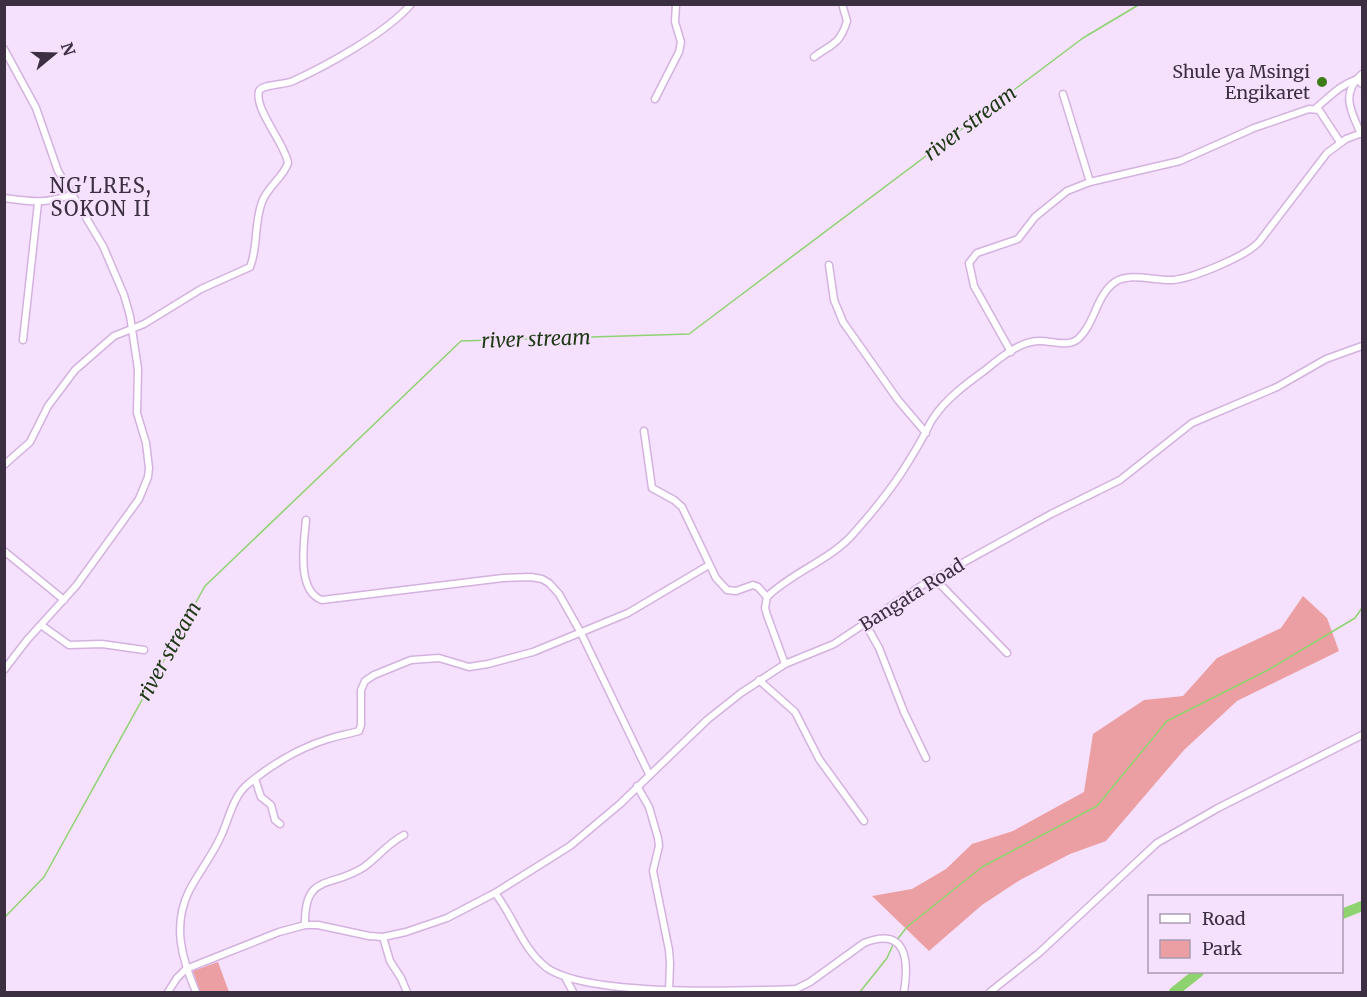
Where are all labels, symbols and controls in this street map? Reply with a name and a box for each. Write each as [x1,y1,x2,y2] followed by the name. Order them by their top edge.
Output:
[24,24,84,84] north arrow
[57,40,80,59] text: N
[1172,60,1310,104] place label: Shule ya Msingi Engikaret
[1315,75,1329,89] marker: Shule ya Msingi Engikaret
[918,80,1021,166] water label: river stream
[50,173,152,221] district label: NG'LRES, SOKON II
[481,324,591,353] water label: river stream
[855,553,968,636] street label: Bangata Road
[131,597,206,705] water label: river stream
[1148,895,1343,973] legend
[1202,907,1246,930] text: Road
[1202,937,1243,960] text: Park

